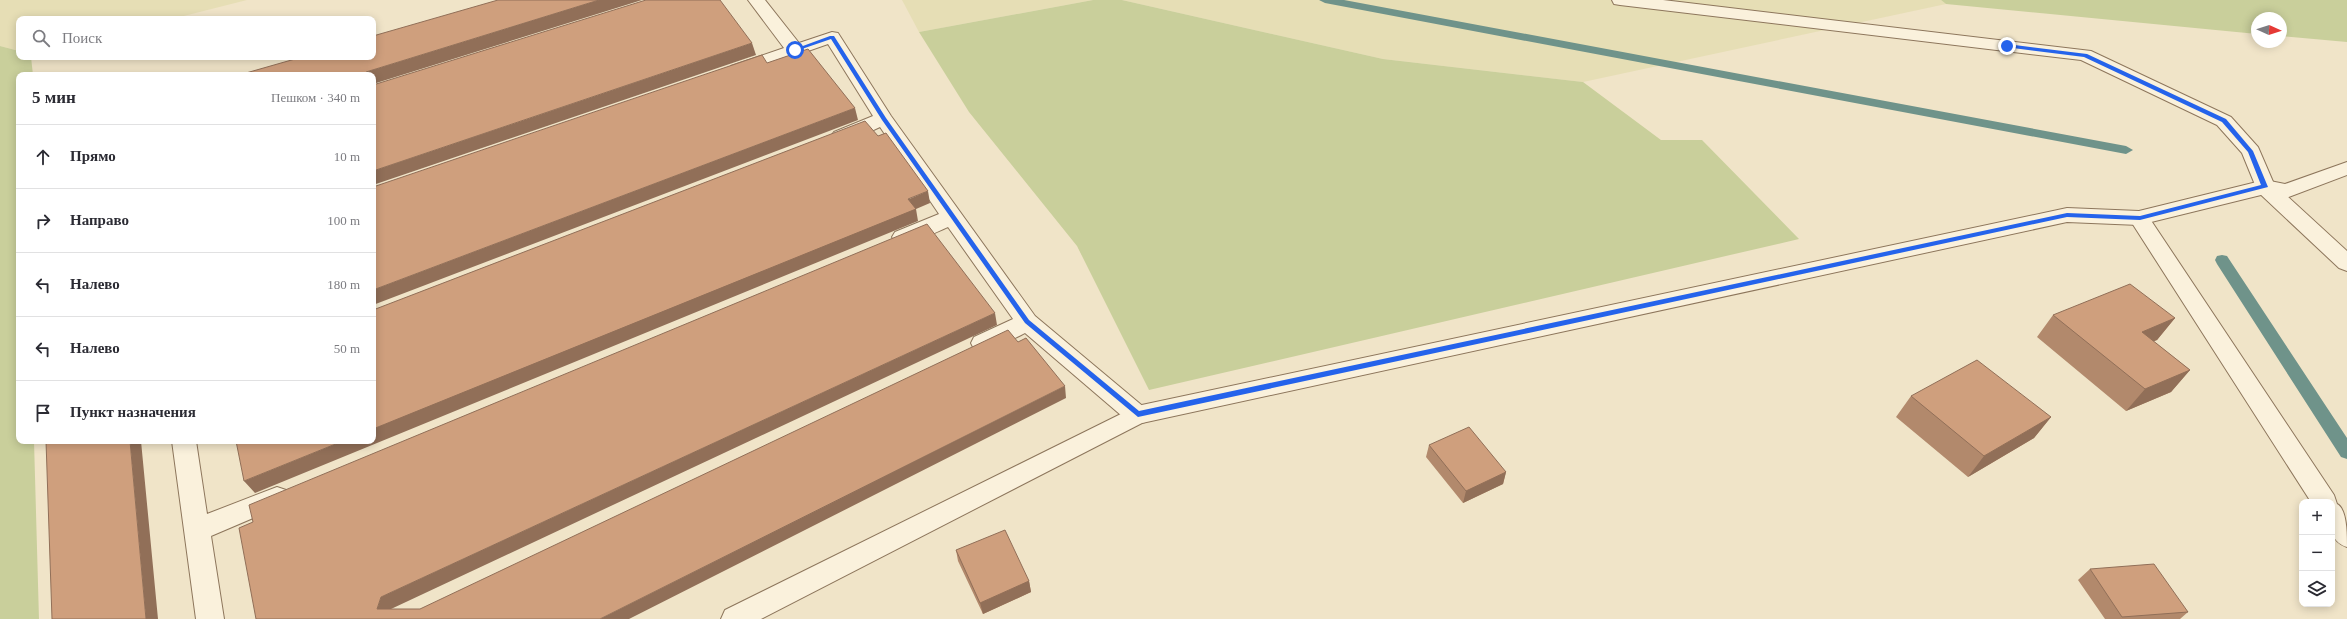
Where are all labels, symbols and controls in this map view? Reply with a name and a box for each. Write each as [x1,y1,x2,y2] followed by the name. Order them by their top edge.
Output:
[2251,12,2287,48] north arrow
[16,16,376,60] search box
[30,27,52,49] icon: search
[62,30,102,46] text: Поиск
[1998,37,2016,55] route end
[786,41,804,59] route start
[32,88,76,107] text: 5 мин
[271,90,360,105] text: Пешком · 340 m
[32,146,54,168] icon: ahead
[70,148,116,164] text: Прямо
[334,149,360,164] text: 10 m
[32,210,54,232] icon: right
[70,212,129,228] text: Направо
[327,213,360,228] text: 100 m
[32,274,54,296] icon: left
[70,276,120,292] text: Налево
[327,277,360,292] text: 180 m
[32,338,54,360] icon: left
[70,340,120,356] text: Налево
[334,341,360,356] text: 50 m
[32,402,54,424] icon: arrive
[70,404,196,420] text: Пункт назначения
[2299,499,2335,607] map controls
[2299,499,2335,535] button: +
[2299,535,2335,571] button: −
[2299,571,2335,607] button: layers

